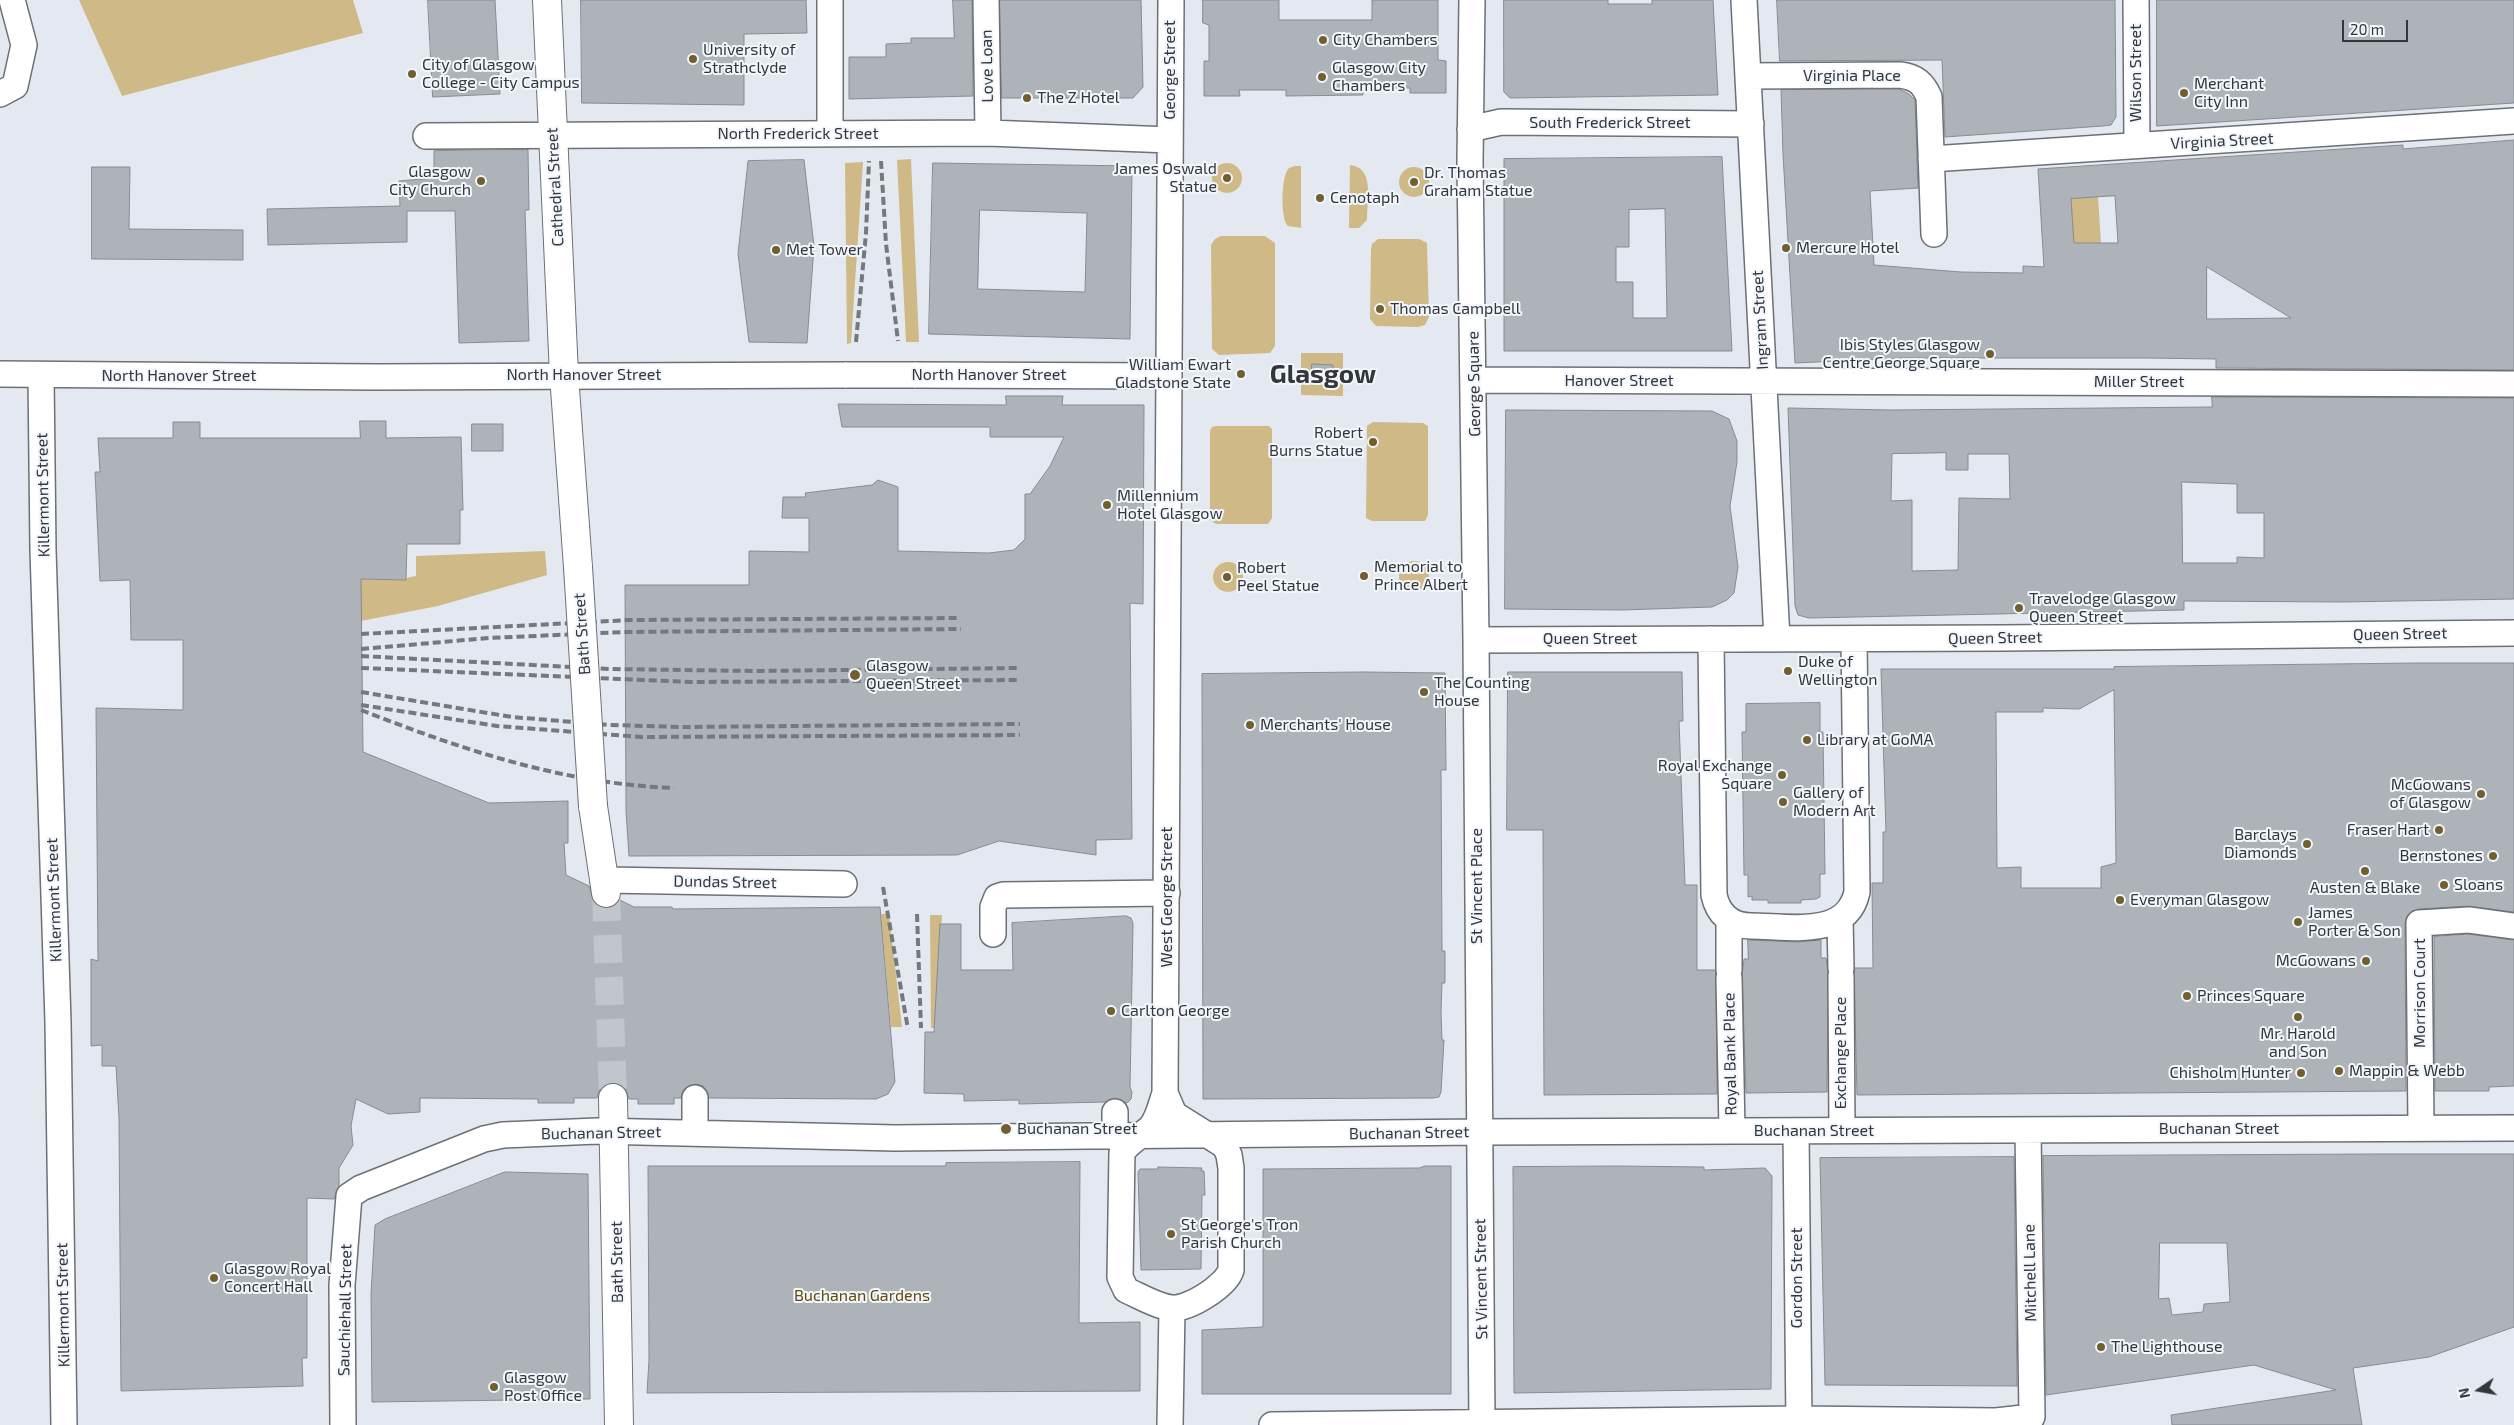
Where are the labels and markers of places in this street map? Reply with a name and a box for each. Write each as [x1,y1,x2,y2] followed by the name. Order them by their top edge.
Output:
[1333,30,1438,50] place label: City Chambers
[1317,34,1329,46] marker: City Chambers
[703,40,796,78] place label: University of Strathclyde
[687,53,699,65] marker: University of Strathclyde
[422,55,580,93] place label: City of Glasgow College - City Campus
[1332,58,1426,96] place label: Glasgow City Chambers
[406,68,418,80] marker: City of Glasgow College - City Campus
[1316,71,1328,83] marker: Glasgow City Chambers
[2194,74,2264,112] place label: Merchant City Inn
[2178,87,2190,99] marker: Merchant City Inn
[1037,88,1120,108] place label: The Z Hotel
[1021,92,1033,104] marker: The Z Hotel
[1114,159,1217,197] place label: James Oswald Statue
[389,162,471,200] place label: Glasgow City Church
[1424,163,1532,201] place label: Dr. Thomas Graham Statue
[1221,172,1233,184] marker: James Oswald Statue
[475,175,487,187] marker: Glasgow City Church
[1408,176,1420,188] marker: Dr. Thomas Graham Statue
[1330,188,1400,208] place label: Cenotaph
[1314,192,1326,204] marker: Cenotaph
[1796,238,1899,258] place label: Mercure Hotel
[786,240,863,260] place label: Met Tower
[1780,242,1792,254] marker: Mercure Hotel
[770,244,782,256] marker: Met Tower
[1390,299,1521,319] place label: Thomas Campbell
[1374,303,1386,315] marker: Thomas Campbell
[1823,335,1980,373] place label: Ibis Styles Glasgow Centre George Square
[1984,348,1996,360] marker: Ibis Styles Glasgow Centre George Square
[1115,355,1231,393] place label: William Ewart Gladstone State
[1235,368,1247,380] marker: William Ewart Gladstone State
[1269,423,1363,461] place label: Robert Burns Statue
[1367,436,1379,448] marker: Robert Burns Statue
[1117,486,1223,524] place label: Millennium Hotel Glasgow
[1101,499,1113,511] marker: Millennium Hotel Glasgow
[1374,557,1468,595] place label: Memorial to Prince Albert
[1237,558,1319,596] place label: Robert Peel Statue
[1358,570,1370,582] marker: Memorial to Prince Albert
[1221,571,1233,583] marker: Robert Peel Statue
[2029,589,2176,627] place label: Travelodge Glasgow Queen Street
[2013,602,2025,614] marker: Travelodge Glasgow Queen Street
[1798,652,1878,690] place label: Duke of Wellington
[866,656,960,694] place label: Glasgow Queen Street
[1782,665,1794,677] marker: Duke of Wellington
[848,668,862,682] marker: Glasgow Queen Street
[1434,673,1530,711] place label: The Counting House
[1418,686,1430,698] marker: The Counting House
[1260,715,1391,735] place label: Merchants' House
[1244,719,1256,731] marker: Merchants' House
[1817,730,1934,750] place label: Library at GoMA
[1801,734,1813,746] marker: Library at GoMA
[1658,756,1772,794] place label: Royal Exchange Square
[1776,769,1788,781] marker: Royal Exchange Square
[2389,775,2471,813] place label: McGowans of Glasgow
[1793,783,1876,821] place label: Gallery of Modern Art
[2475,788,2487,800] marker: McGowans of Glasgow
[1777,796,1789,808] marker: Gallery of Modern Art
[2347,820,2429,840] place label: Fraser Hart
[2433,824,2445,836] marker: Fraser Hart
[2224,825,2297,863] place label: Barclays Diamonds
[2301,838,2313,850] marker: Barclays Diamonds
[2399,846,2483,866] place label: Bernstones
[2487,850,2499,862] marker: Bernstones
[2359,865,2371,877] marker: Austen & Blake
[2454,875,2503,895] place label: Sloans
[2310,878,2420,898] place label: Austen & Blake
[2438,879,2450,891] marker: Sloans
[2130,890,2269,910] place label: Everyman Glasgow
[2114,894,2126,906] marker: Everyman Glasgow
[2308,903,2401,941] place label: James Porter & Son
[2292,916,2304,928] marker: James Porter & Son
[2276,951,2356,971] place label: McGowans
[2360,955,2372,967] marker: McGowans
[2197,986,2305,1006] place label: Princes Square
[2181,990,2193,1002] marker: Princes Square
[1121,1001,1230,1021] place label: Carlton George
[1105,1005,1117,1017] marker: Carlton George
[2292,1011,2304,1023] marker: Mr. Harold and Son
[2260,1024,2336,1062] place label: Mr. Harold and Son
[2349,1061,2465,1081] place label: Mappin & Webb
[2170,1063,2291,1083] place label: Chisholm Hunter
[2333,1065,2345,1077] marker: Mappin & Webb
[2295,1067,2307,1079] marker: Chisholm Hunter
[1017,1119,1137,1139] place label: Buchanan Street
[999,1122,1013,1136] marker: Buchanan Street
[1181,1215,1298,1253] place label: St George's Tron Parish Church
[1165,1228,1177,1240] marker: St George's Tron Parish Church
[224,1259,331,1297] place label: Glasgow Royal Concert Hall
[208,1272,220,1284] marker: Glasgow Royal Concert Hall
[2111,1337,2222,1357] place label: The Lighthouse
[2095,1341,2107,1353] marker: The Lighthouse
[504,1368,582,1406] place label: Glasgow Post Office
[488,1381,500,1393] marker: Glasgow Post Office

